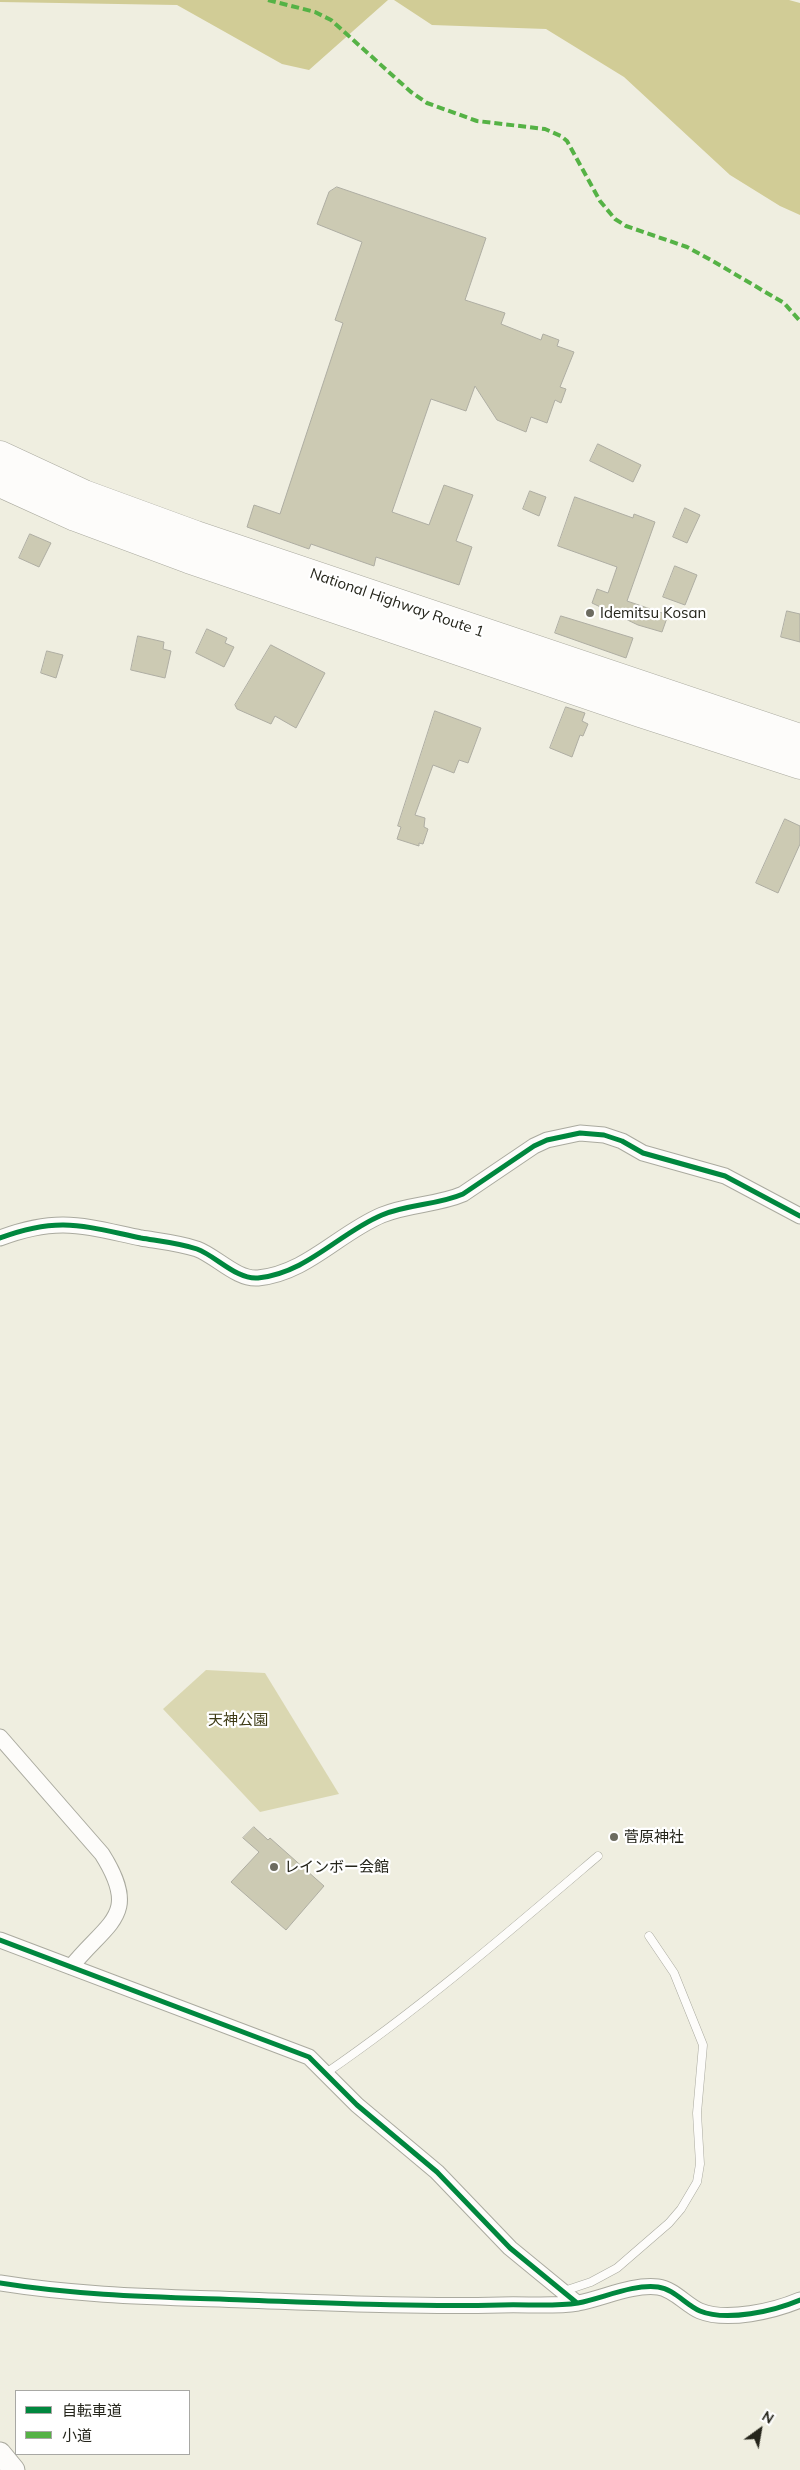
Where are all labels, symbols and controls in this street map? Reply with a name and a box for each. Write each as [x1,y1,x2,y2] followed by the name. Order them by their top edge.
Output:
[308,565,486,641] street label: National Highway Route 1
[600,604,706,622] place label: Idemitsu Kosan
[584,607,596,619] marker: Idemitsu Kosan
[208,1711,268,1729] park label: 天神公園
[624,1828,684,1846] place label: 菅原神社
[608,1831,620,1843] marker: 菅原神社
[284,1858,389,1876] place label: レインボー会館
[268,1861,280,1873] marker: レインボー会館
[15,2390,190,2455] legend
[62,2401,122,2420] text: 自転車道
[735,2405,785,2455] north arrow
[759,2407,777,2428] text: N
[62,2426,92,2445] text: 小道

